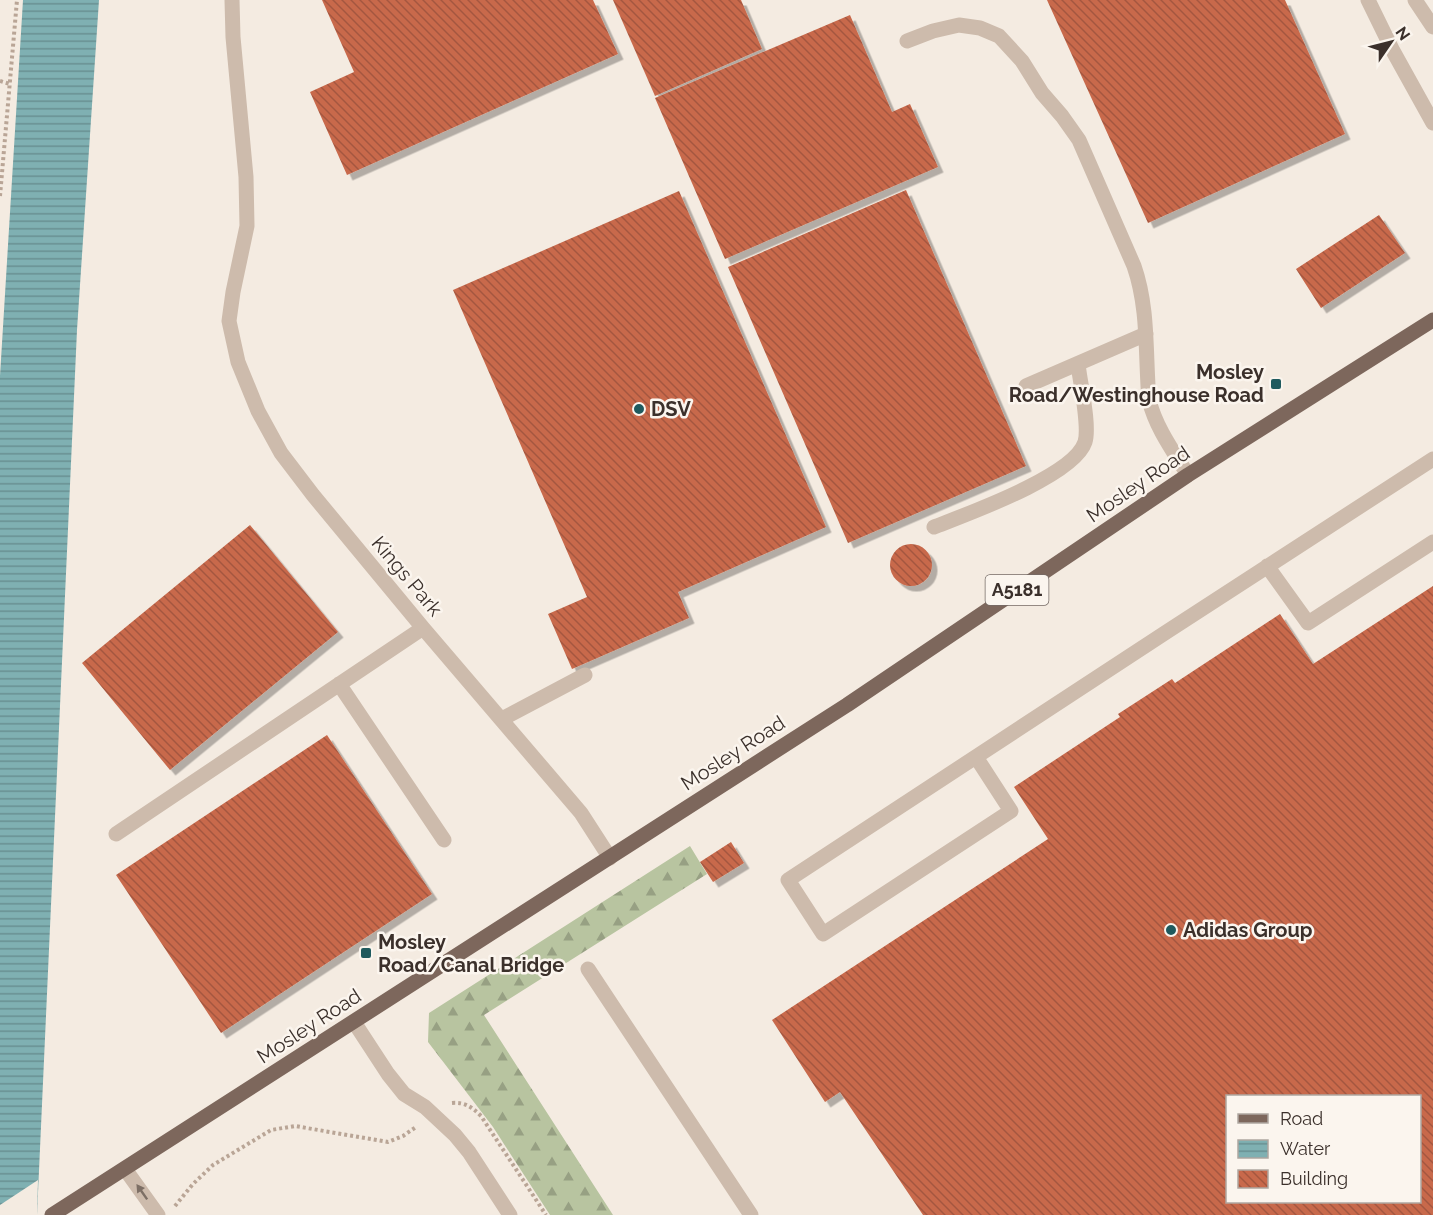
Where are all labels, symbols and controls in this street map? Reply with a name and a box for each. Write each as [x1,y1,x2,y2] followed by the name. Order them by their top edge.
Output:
[1361,12,1421,72] north arrow
[1392,23,1414,44] text: N
[1009,360,1264,407] place label: Mosley Road/Westinghouse Road
[1269,377,1283,391] marker: Mosley Road/Westinghouse Road
[651,397,691,421] place label: DSV
[632,402,646,416] marker: DSV
[1082,441,1194,527] street label: Mosley Road
[367,531,448,621] street label: Kings Park
[986,575,1048,605] road number: A5181
[676,710,790,796] street label: Mosley Road
[1183,918,1313,942] place label: Adidas Group
[1164,923,1178,937] marker: Adidas Group
[378,930,564,977] place label: Mosley Road/Canal Bridge
[359,946,373,960] marker: Mosley Road/Canal Bridge
[252,983,366,1069] street label: Mosley Road
[1226,1095,1421,1203] legend
[1280,1108,1323,1129] text: Road
[1280,1138,1331,1159] text: Water
[1280,1168,1348,1189] text: Building
[136,1184,148,1199] one-way arrow

